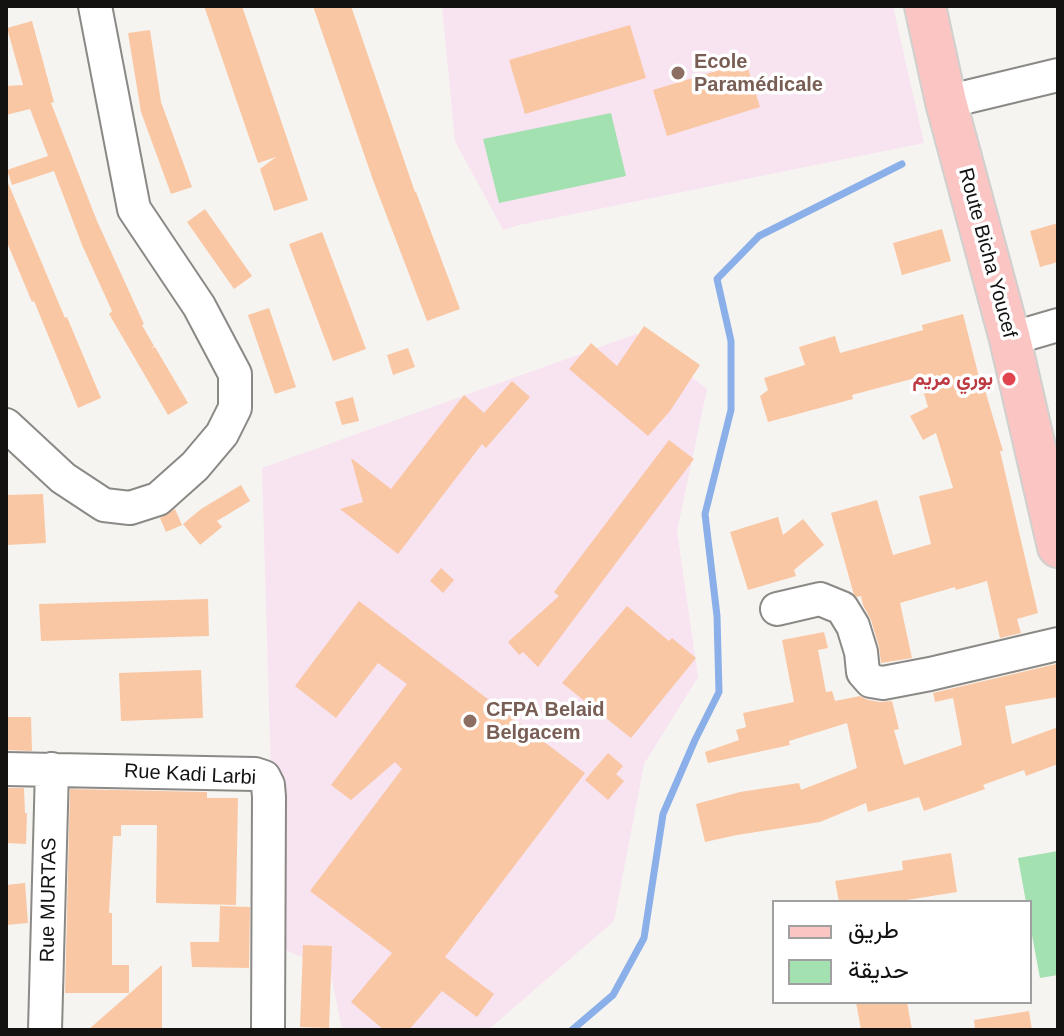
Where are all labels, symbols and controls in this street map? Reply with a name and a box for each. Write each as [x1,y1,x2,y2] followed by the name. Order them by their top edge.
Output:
[694,50,823,97] place label: Ecole Paramédicale
[669,64,687,82] marker: Ecole Paramédicale
[953,165,1021,341] street label: Route Bicha Youcef
[913,367,993,391] place label: بوري مريم
[1000,370,1018,388] marker: بوري مريم
[486,698,605,745] place label: CFPA Belaid Belgacem
[461,712,479,730] marker: CFPA Belaid Belgacem
[123,760,257,790] street label: Rue Kadi Larbi
[36,837,62,963] street label: Rue MURTAS
[772,900,1032,1004] legend
[848,916,899,943] text: طريق
[848,956,909,983] text: حديقة

